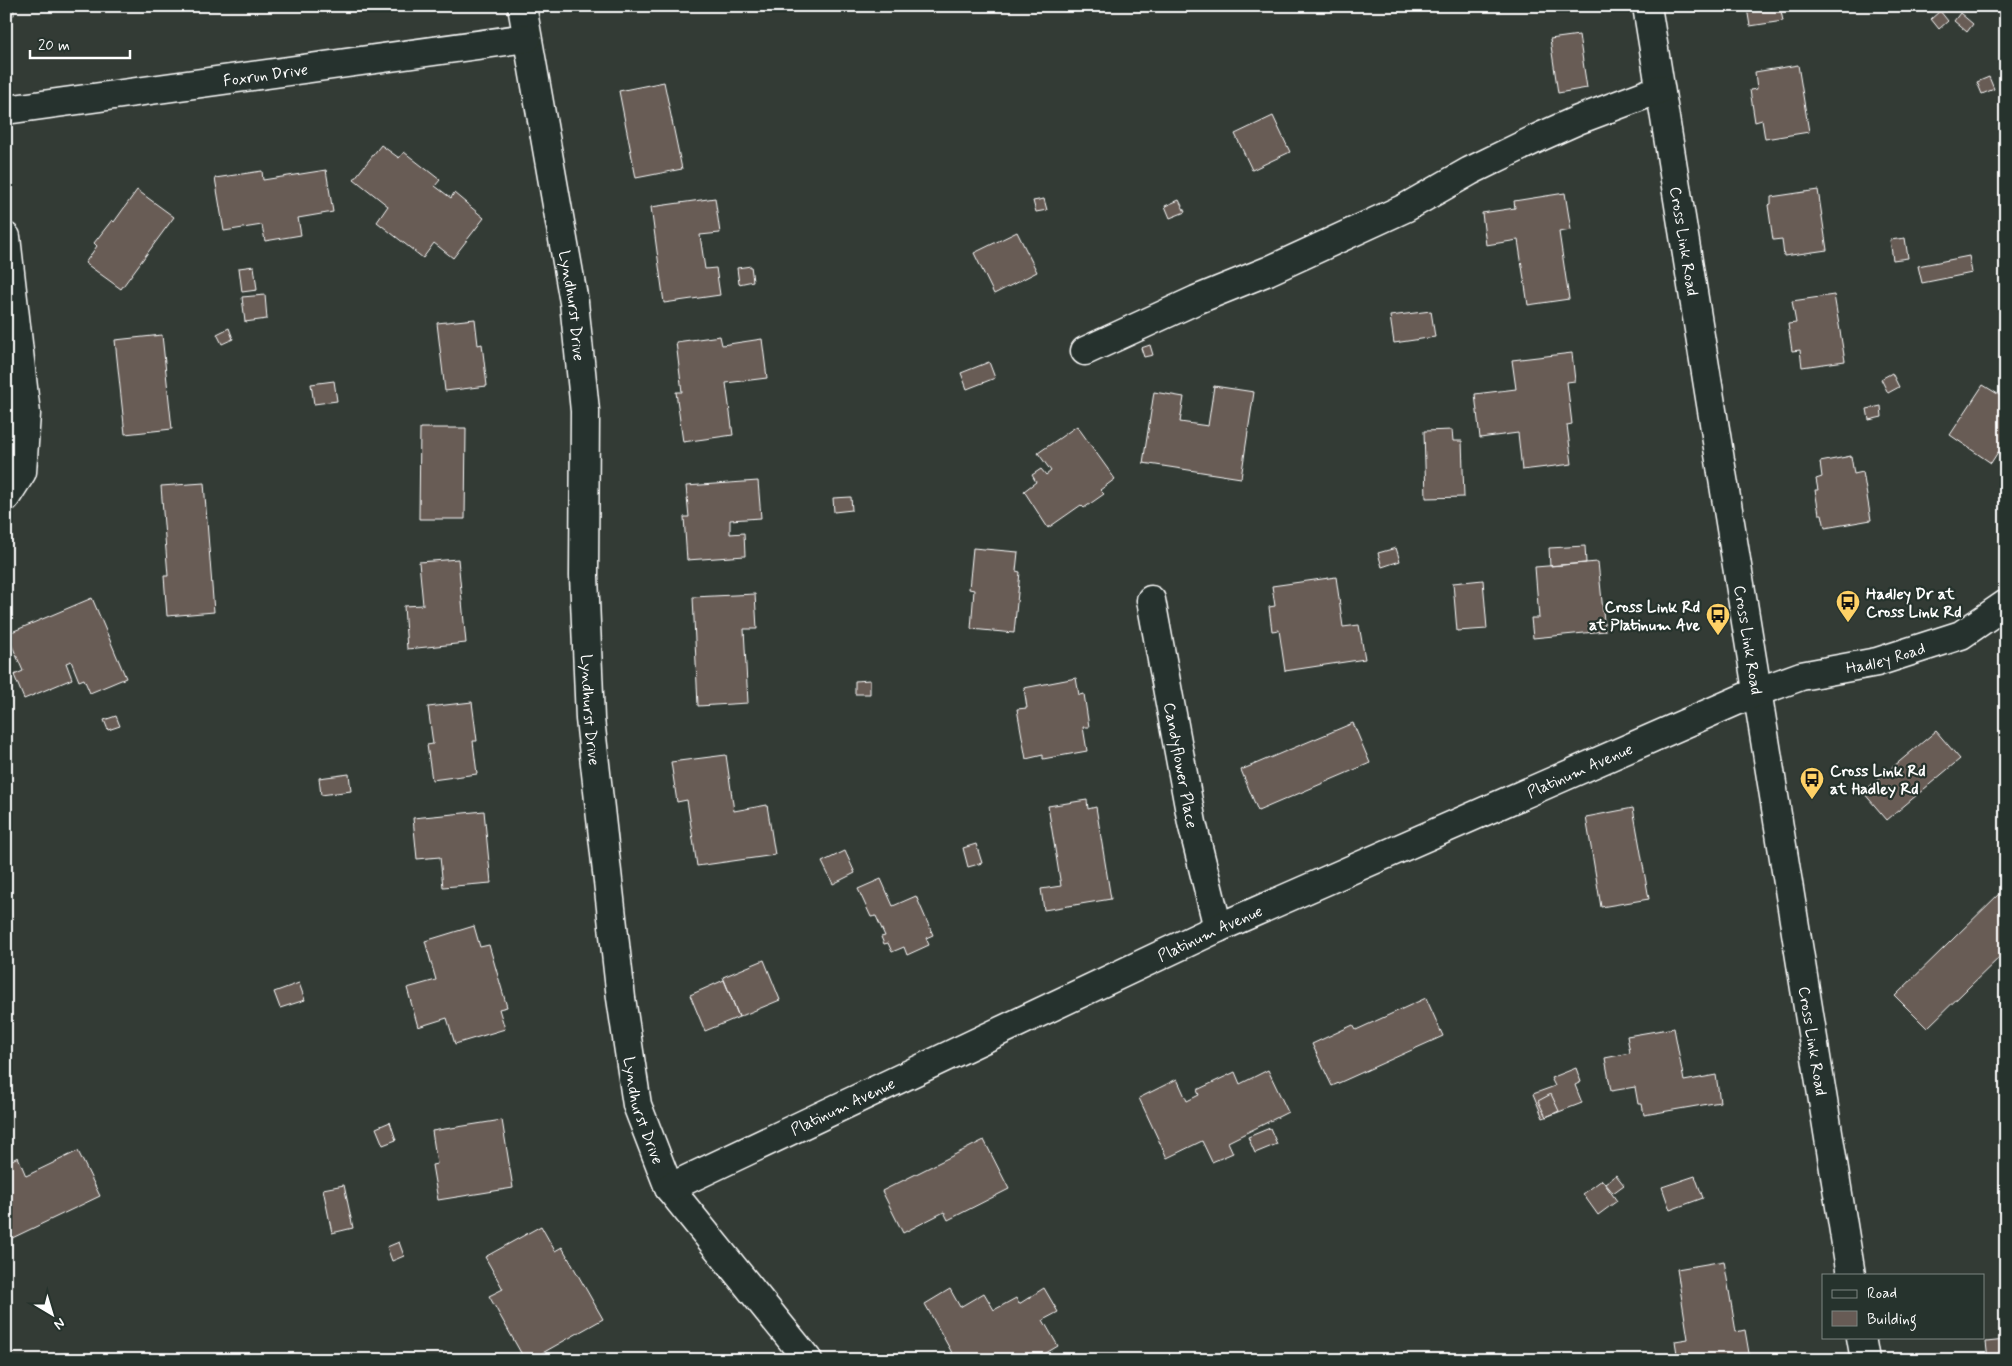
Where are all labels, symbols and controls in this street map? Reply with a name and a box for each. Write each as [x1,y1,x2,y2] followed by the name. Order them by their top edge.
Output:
[30,28,130,60] scale bar
[38,36,70,56] text: 20 m
[222,59,309,92] street label: Foxrun Drive
[1664,185,1702,297] street label: Cross Link Road
[553,249,589,362] street label: Lyndhurst Drive
[1728,584,1767,696] street label: Cross Link Road
[1866,584,1962,623] place label: Hadley Dr at Cross Link Rd
[1835,589,1861,623] bus stop icon: Hadley Dr at Cross Link Rd
[1589,597,1700,636] place label: Cross Link Rd at Platinum Ave
[1705,602,1731,636] bus stop icon: Cross Link Rd at Platinum Ave
[1844,638,1928,680] street label: Hadley Road
[575,654,604,767] street label: Lyndhurst Drive
[1158,701,1202,831] street label: Candyflower Place
[1524,739,1636,803] street label: Platinum Avenue
[1830,761,1926,800] place label: Cross Link Rd at Hadley Rd
[1799,766,1825,800] bus stop icon: Cross Link Rd at Hadley Rd
[1154,901,1266,967] street label: Platinum Avenue
[1793,985,1831,1097] street label: Cross Link Road
[618,1055,668,1168] street label: Lyndhurst Drive
[787,1073,899,1141] street label: Platinum Avenue
[1822,1274,1984,1338] legend
[1867,1284,1897,1304] text: Road
[28,1288,78,1338] north arrow
[1867,1310,1917,1331] text: Building
[50,1313,69,1333] text: N

